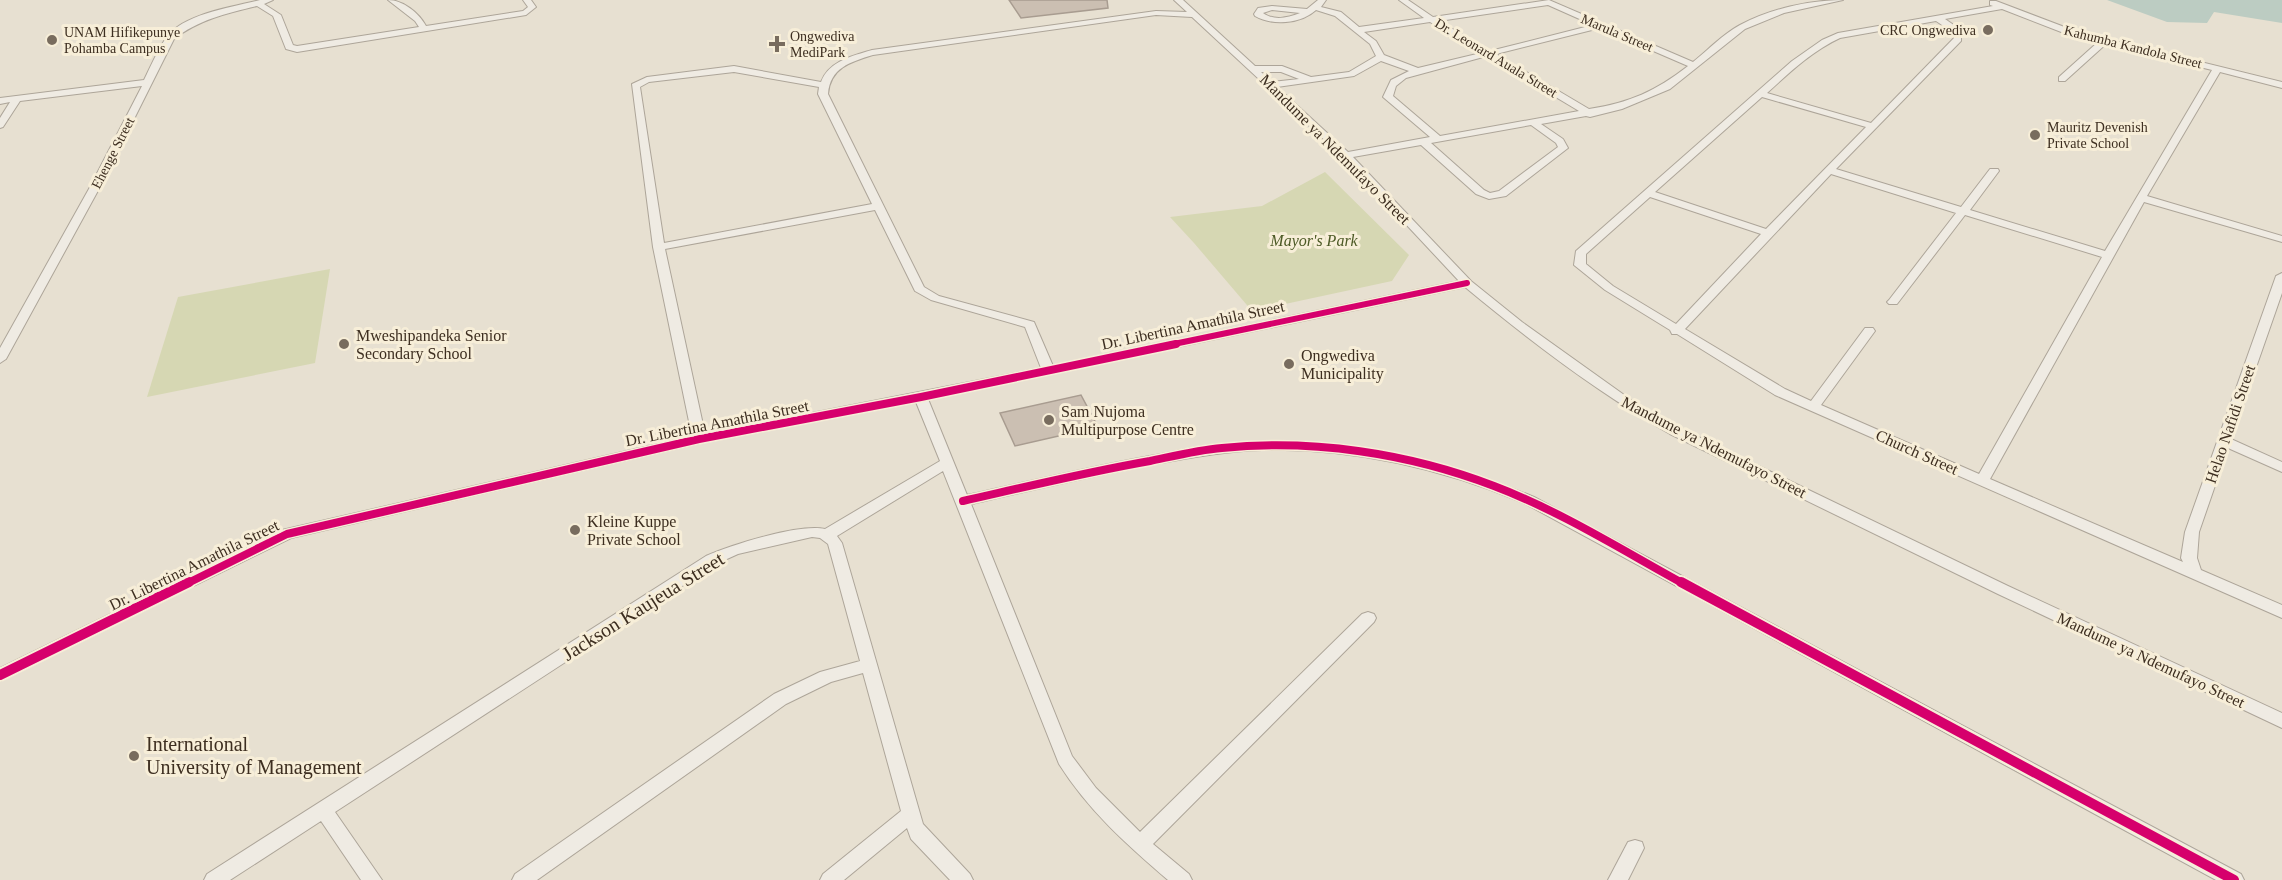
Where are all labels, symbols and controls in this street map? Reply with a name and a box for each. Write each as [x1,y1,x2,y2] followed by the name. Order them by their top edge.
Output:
[1579,11,1655,55] street label: Marula Street
[1432,16,1560,101] street label: Dr. Leonard Auala Street
[1880,23,1977,38] place label: CRC Ongwediva
[1981,23,1995,37] marker: CRC Ongwediva
[2063,23,2204,71] street label: Kahumba Kandola Street
[64,25,180,56] place label: UNAM Hifikepunye Pohamba Campus
[790,29,855,60] place label: Ongwediva MediPark
[45,33,59,47] marker: UNAM Hifikepunye Pohamba Campus
[768,35,786,53] marker: Ongwediva MediPark
[1256,71,1414,229] street label: Mandume ya Ndemufayo Street
[89,115,137,191] street label: Ehenge Street
[2047,120,2148,151] place label: Mauritz Devenish Private School
[2028,128,2042,142] marker: Mauritz Devenish Private School
[1269,232,1359,250] park label: Mayor's Park
[1100,297,1287,353] street label: Dr. Libertina Amathila Street
[356,327,507,363] place label: Mweshipandeka Senior Secondary School
[337,337,351,351] marker: Mweshipandeka Senior Secondary School
[1301,347,1384,383] place label: Ongwediva Municipality
[1282,357,1296,371] marker: Ongwediva Municipality
[2202,362,2258,486] street label: Helao Nafidi Street
[1618,393,1810,502] street label: Mandume ya Ndemufayo Street
[624,397,811,449] street label: Dr. Libertina Amathila Street
[1061,403,1194,439] place label: Sam Nujoma Multipurpose Centre
[1042,413,1056,427] marker: Sam Nujoma Multipurpose Centre
[1873,426,1961,478] street label: Church Street
[587,513,681,548] place label: Kleine Kuppe Private School
[106,516,282,614] street label: Dr. Libertina Amathila Street
[568,523,582,537] marker: Kleine Kuppe Private School
[558,547,729,666] street label: Jackson Kaujeua Street
[2054,609,2248,712] street label: Mandume ya Ndemufayo Street
[146,733,362,779] place label: International University of Management
[127,749,141,763] marker: International University of Management

